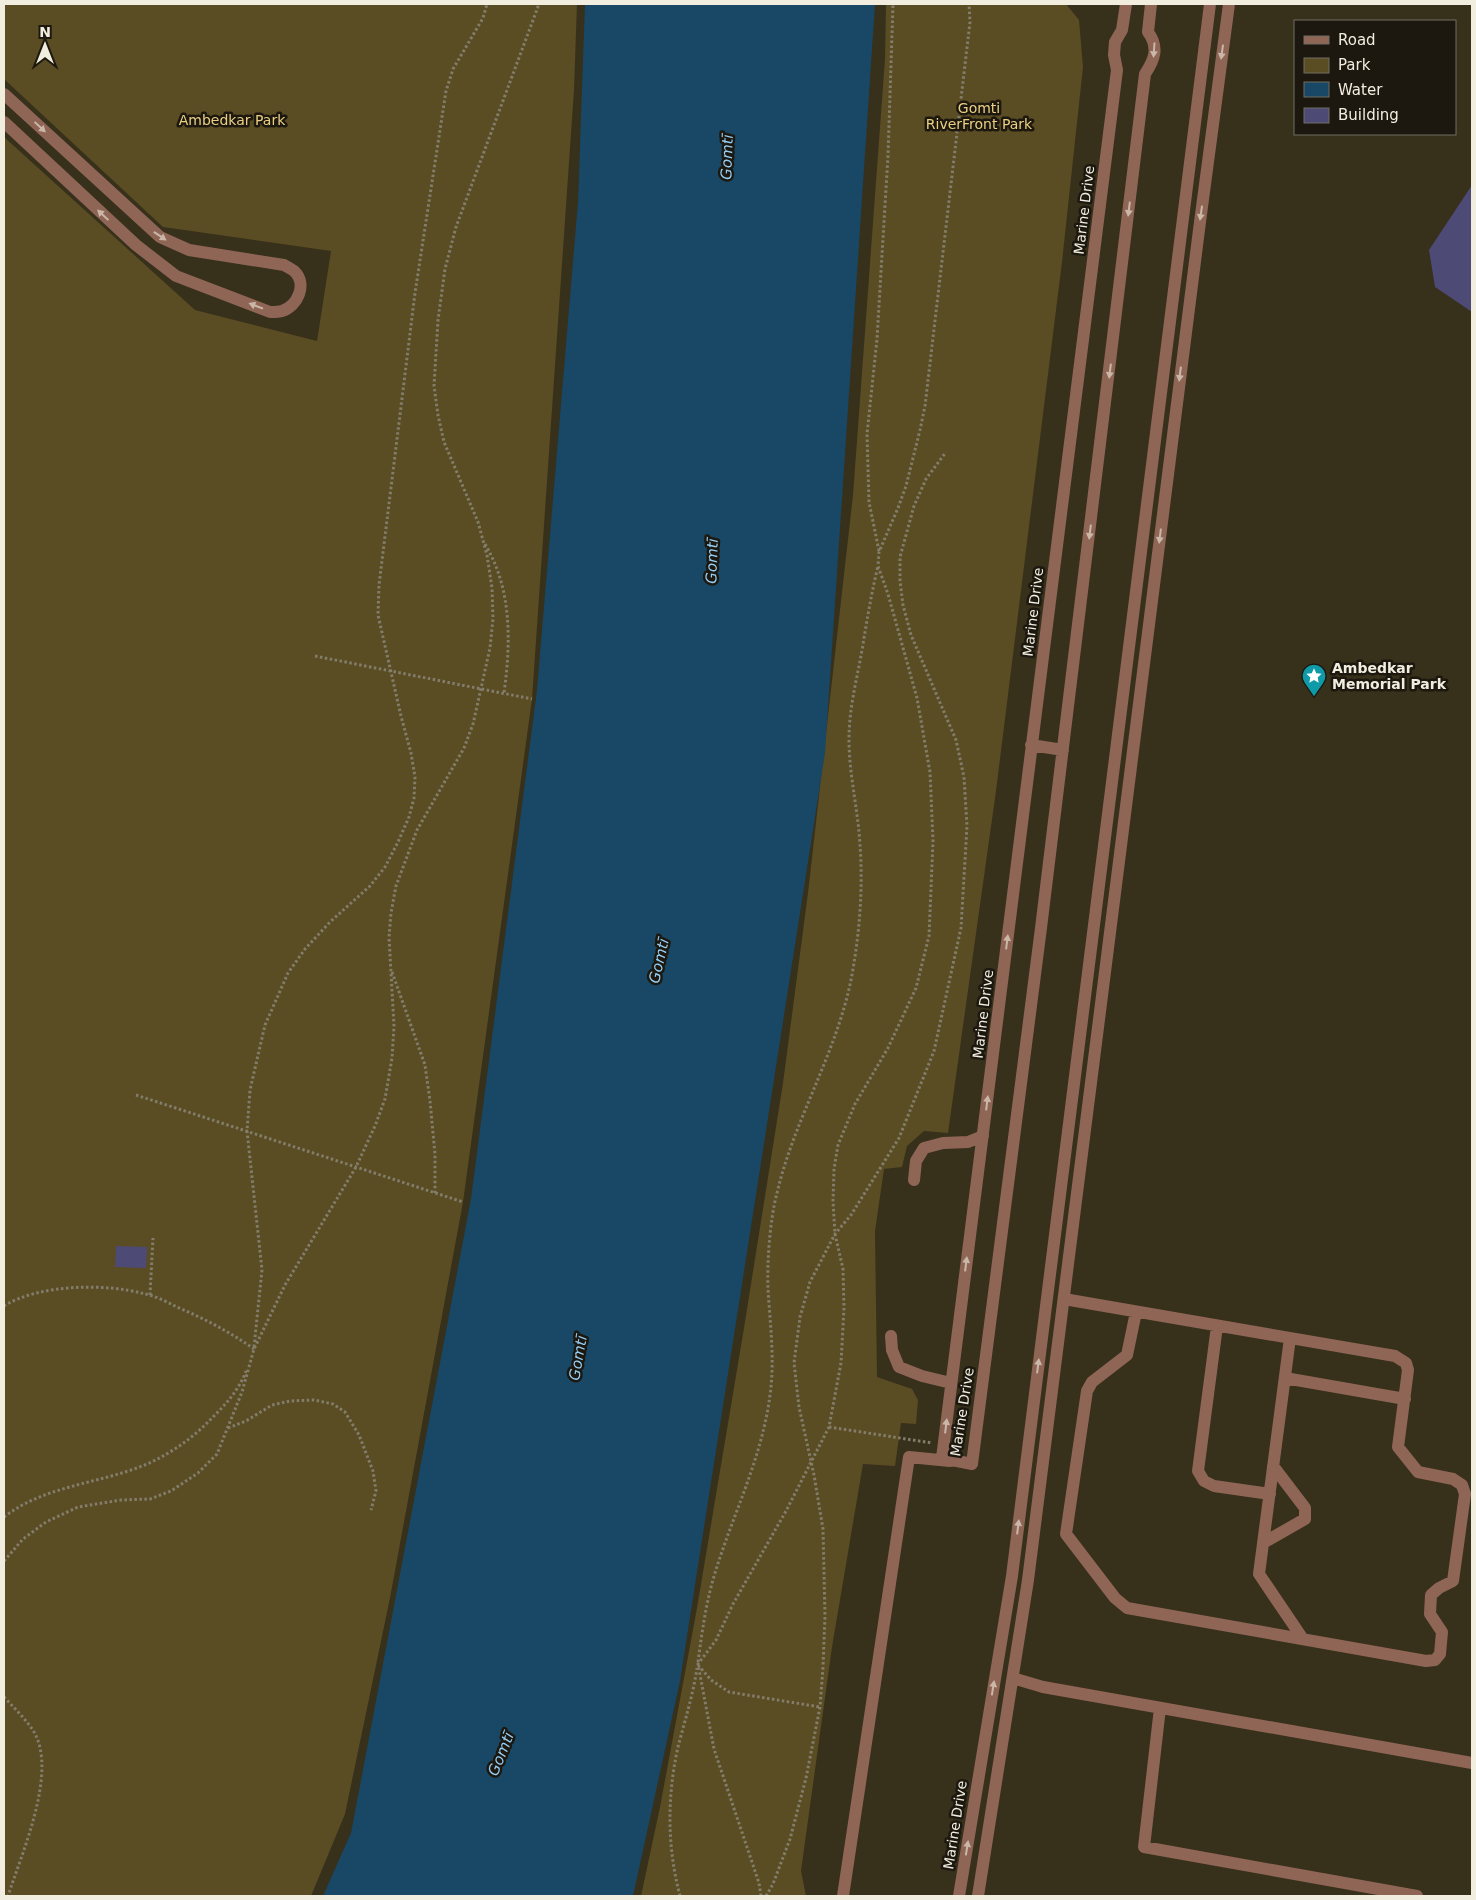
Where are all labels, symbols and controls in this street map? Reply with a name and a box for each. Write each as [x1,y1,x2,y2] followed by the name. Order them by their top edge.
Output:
[20,20,70,70] north arrow
[1294,20,1456,135] legend
[39,24,51,40] text: N
[1338,31,1376,49] text: Road
[1149,42,1157,58] one-way arrow
[1218,44,1226,60] one-way arrow
[1338,56,1371,74] text: Park
[1338,81,1383,99] text: Water
[926,100,1033,132] park label: Gomti RiverFront Park
[1338,106,1399,124] text: Building
[179,112,286,128] park label: Ambedkar Park
[33,121,45,133] one-way arrow
[717,132,737,180] water label: Gomtī
[1071,165,1097,255] street label: Marine Drive
[1125,202,1133,218] one-way arrow
[1197,205,1205,221] one-way arrow
[98,209,110,221] one-way arrow
[153,231,167,241] one-way arrow
[248,302,263,310] one-way arrow
[1105,363,1113,379] one-way arrow
[1176,367,1184,383] one-way arrow
[1086,524,1094,540] one-way arrow
[1156,528,1164,544] one-way arrow
[702,536,722,584] water label: Gomtī
[1020,567,1046,657] street label: Marine Drive
[1332,660,1447,692] place label: Ambedkar Memorial Park
[1301,663,1327,697] place icon: Ambedkar Memorial Park
[1003,934,1011,950] one-way arrow
[645,935,673,985] water label: Gomtī
[970,969,996,1059] street label: Marine Drive
[983,1095,991,1111] one-way arrow
[962,1256,970,1272] one-way arrow
[565,1332,591,1382] water label: Gomtī
[1034,1358,1042,1374] one-way arrow
[947,1367,977,1457] street label: Marine Drive
[942,1417,950,1433] one-way arrow
[1014,1519,1022,1535] one-way arrow
[990,1679,998,1695] one-way arrow
[484,1728,519,1778] water label: Gomtī
[940,1780,970,1870] street label: Marine Drive
[963,1840,971,1856] one-way arrow

